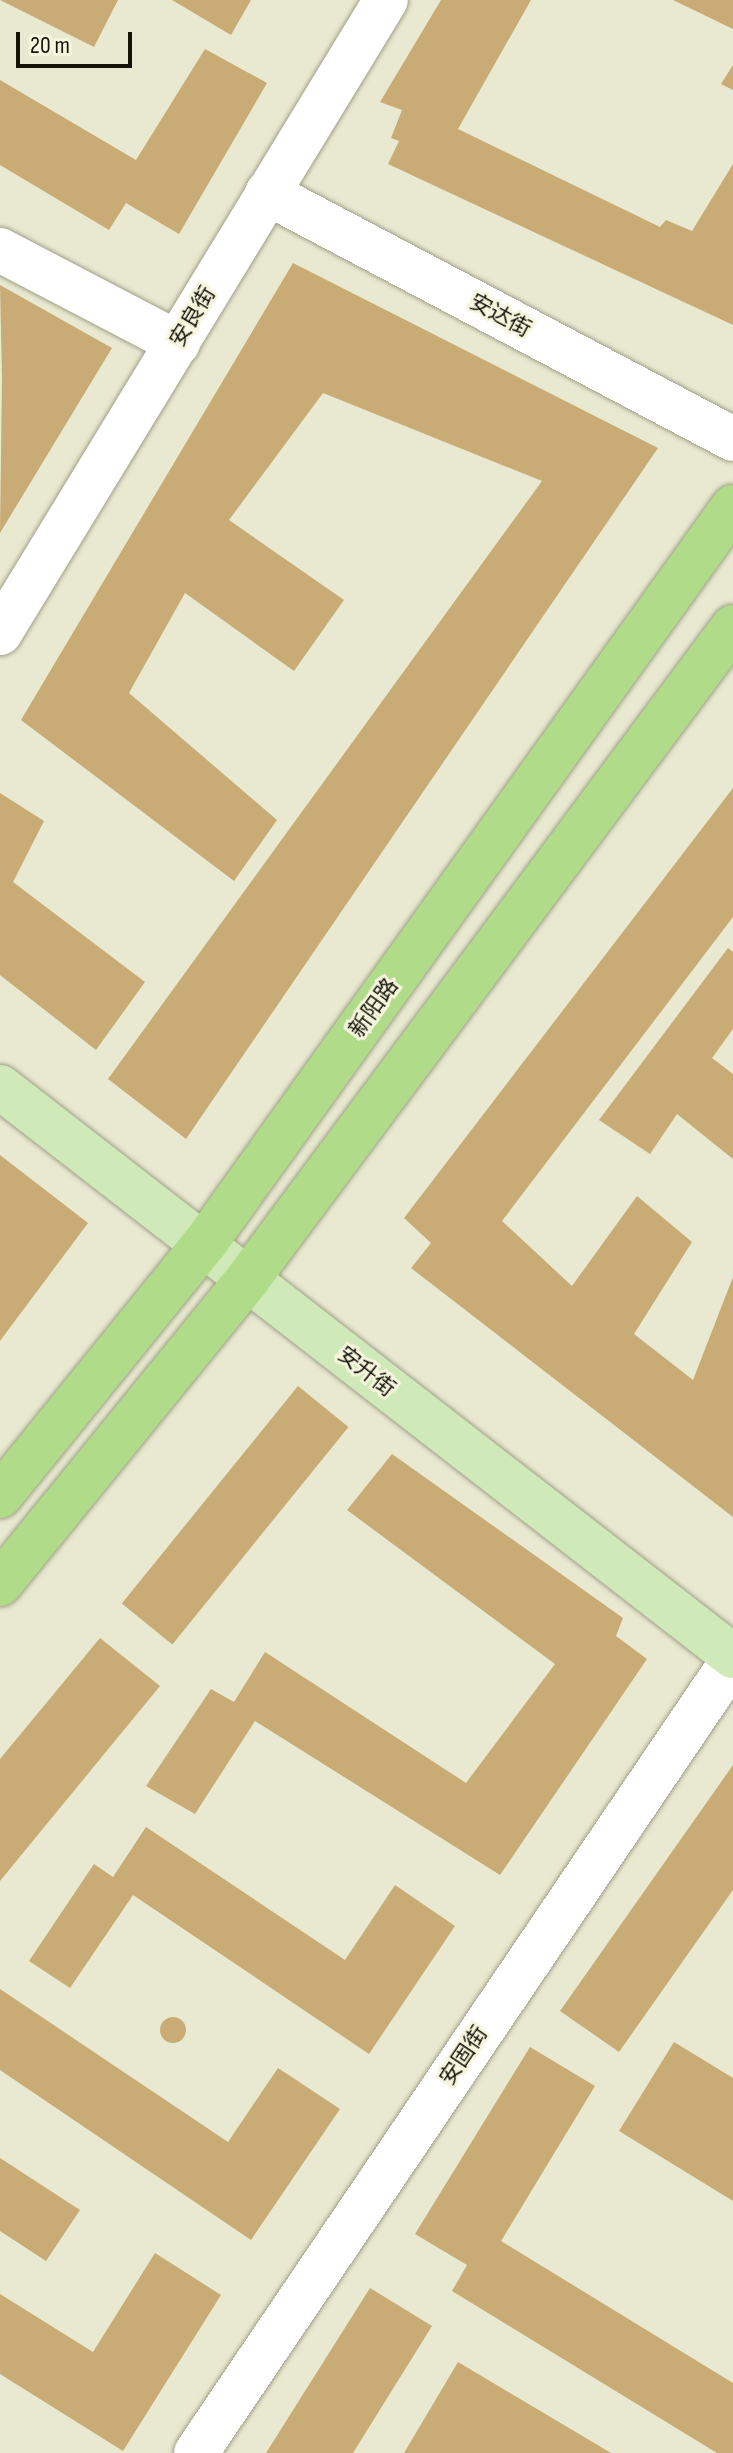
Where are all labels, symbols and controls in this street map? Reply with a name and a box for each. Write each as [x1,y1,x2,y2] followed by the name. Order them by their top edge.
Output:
[20,16,136,66] scale bar
[30,31,70,60] text: 20 m
[165,282,221,352] street label: 安良街
[465,289,535,343] street label: 安达街
[344,974,404,1042] street label: 新阳路
[332,1341,400,1403] street label: 安升街
[435,2021,493,2091] street label: 安固街

